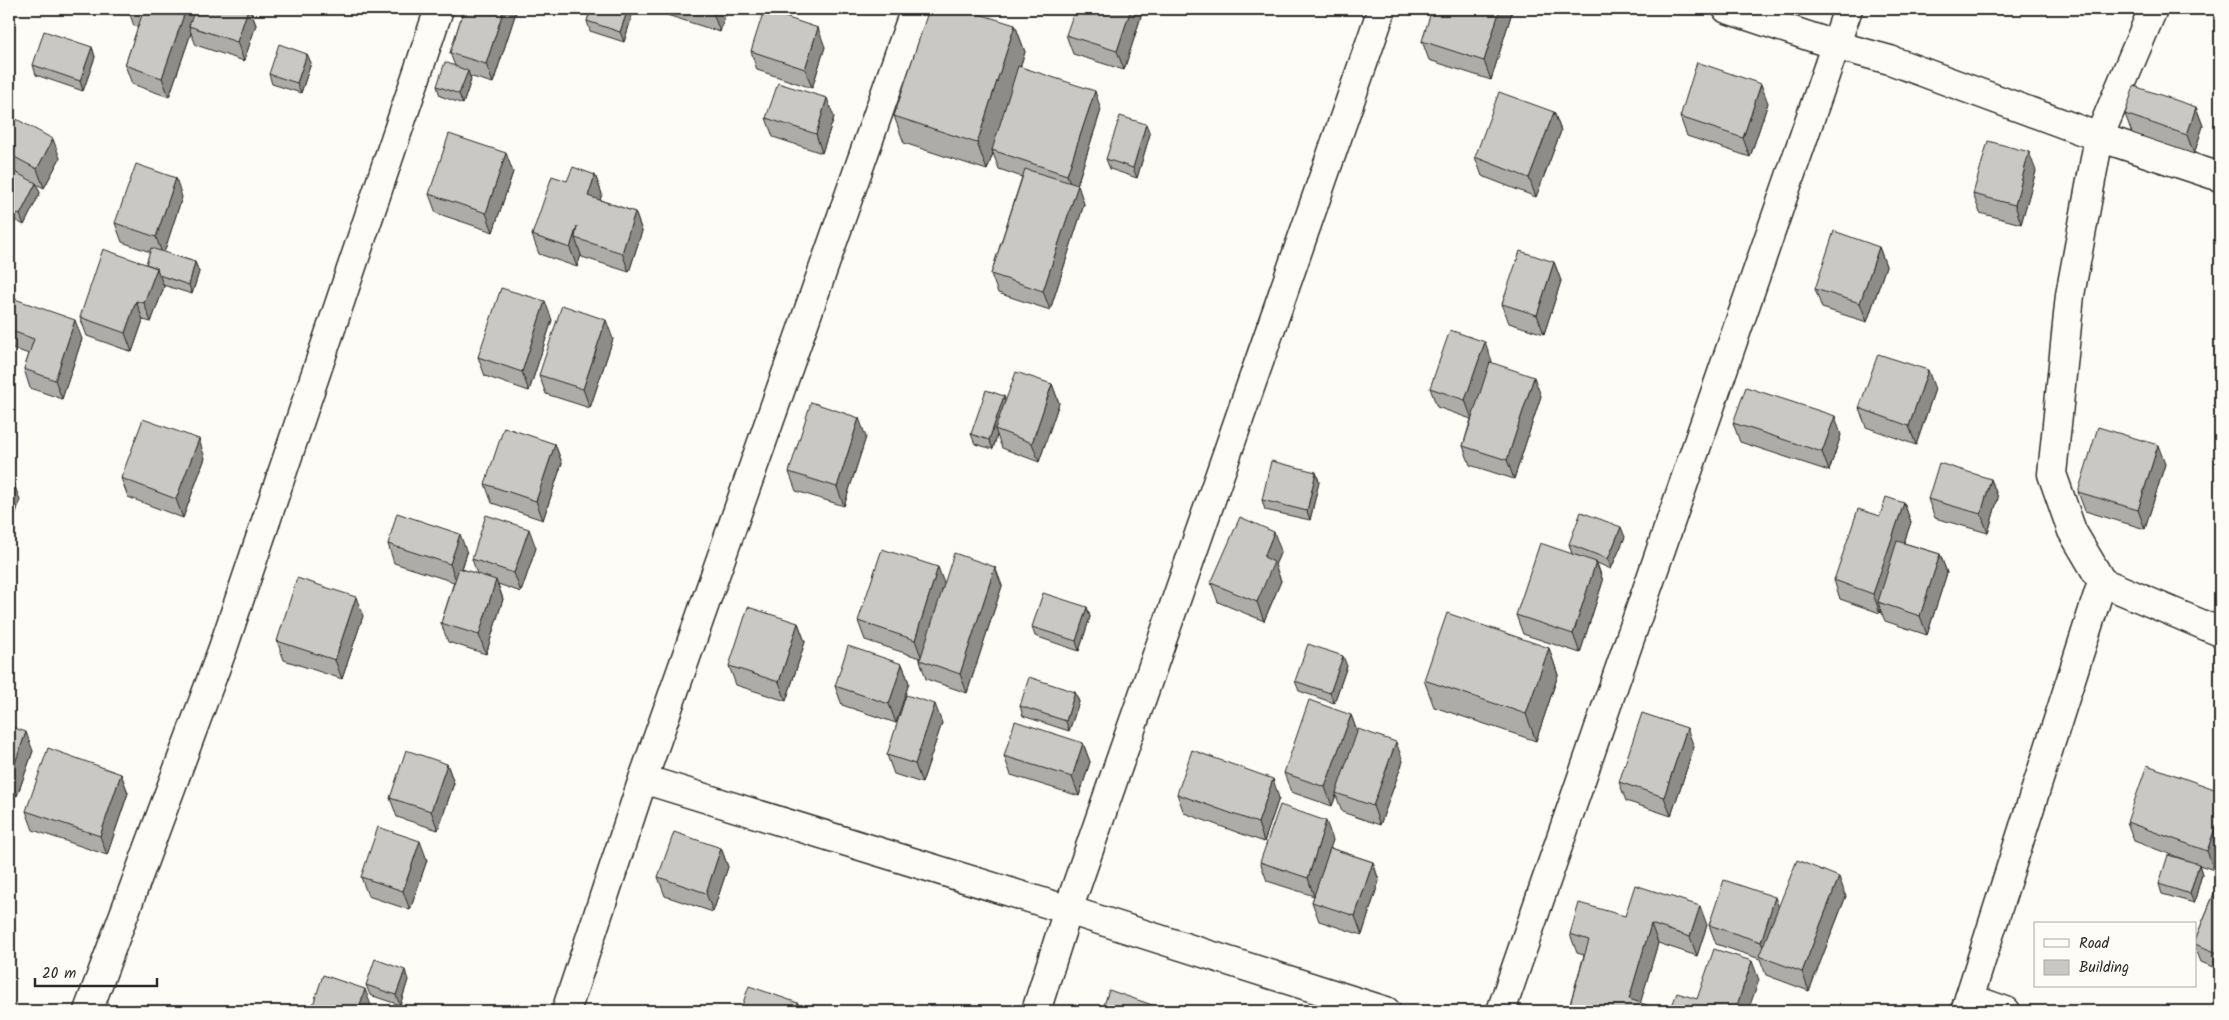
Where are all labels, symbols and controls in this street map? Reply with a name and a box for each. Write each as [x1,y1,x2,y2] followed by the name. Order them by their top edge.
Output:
[2034,922,2196,988] legend
[2079,932,2110,956] text: Road
[35,955,158,987] scale bar
[2079,956,2129,980] text: Building
[42,962,76,986] text: 20 m

